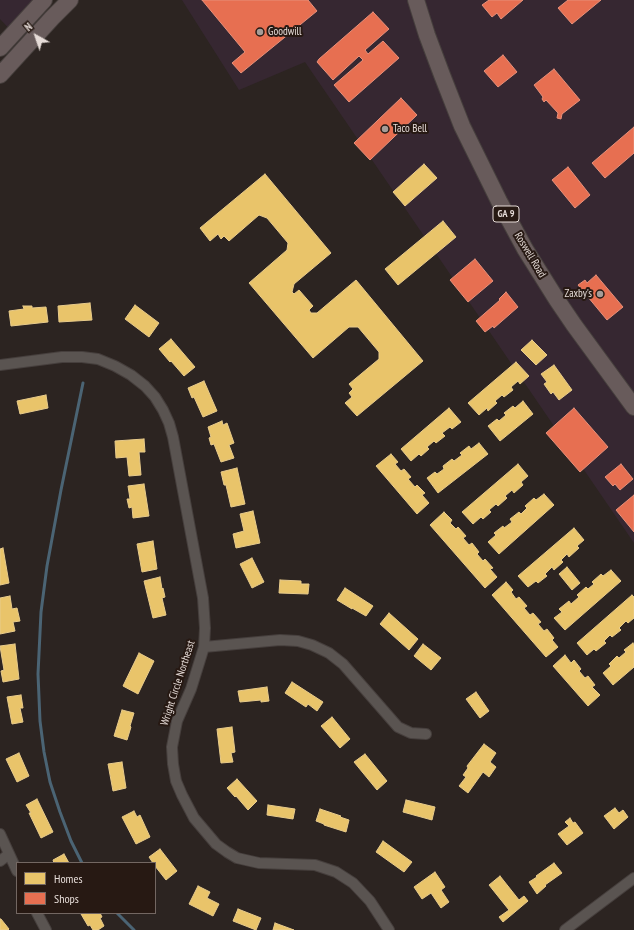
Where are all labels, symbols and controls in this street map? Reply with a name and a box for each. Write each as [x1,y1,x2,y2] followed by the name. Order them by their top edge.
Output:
[16,16,56,56] north arrow
[22,20,35,34] text: N
[268,25,302,39] place label: Goodwill
[255,27,265,37] marker: Goodwill
[393,122,427,136] place label: Taco Bell
[380,124,390,134] marker: Taco Bell
[493,206,519,222] road number: GA 9
[511,230,549,280] street label: Roswell Road
[564,287,592,301] place label: Zaxby's
[595,289,605,299] marker: Zaxby's
[158,639,198,727] street label: Wright Circle Northeast
[16,862,156,914] legend
[54,871,82,886] text: Homes
[54,891,79,906] text: Shops

